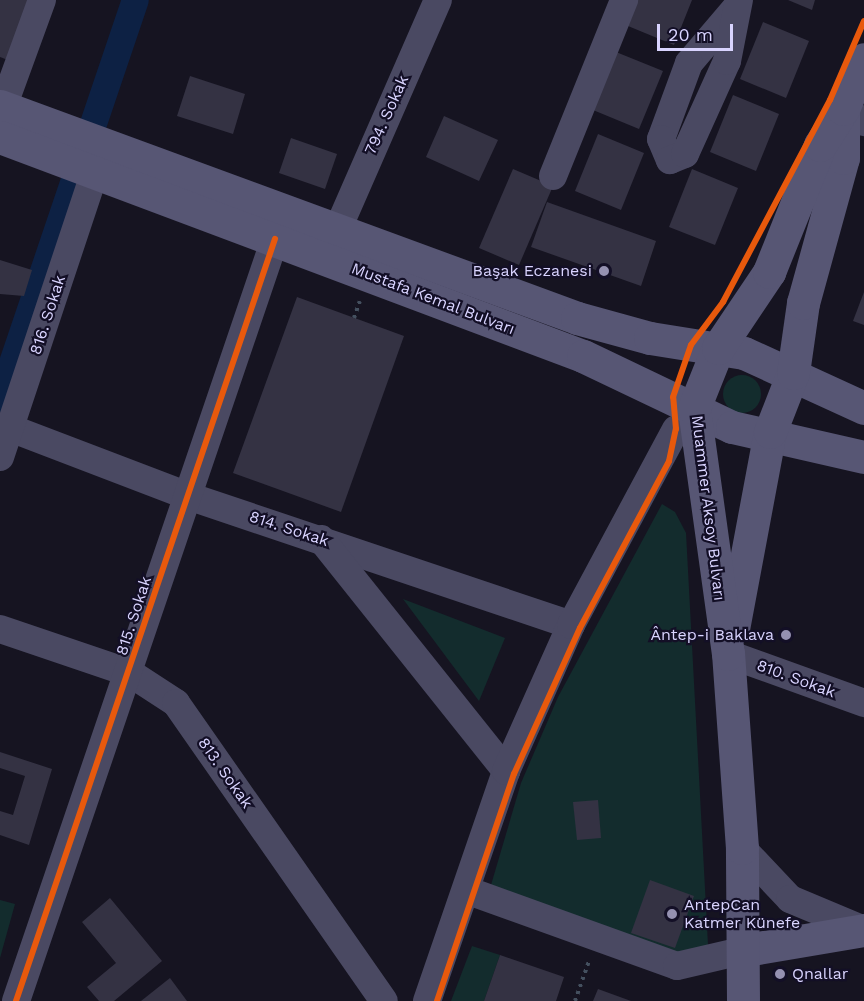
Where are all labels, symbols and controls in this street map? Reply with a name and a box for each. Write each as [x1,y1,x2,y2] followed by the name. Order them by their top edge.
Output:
[660,12,736,50] scale bar
[668,24,713,45] text: 20 m
[361,72,413,158] street label: 794. Sokak
[348,259,518,339] street label: Mustafa Kemal Bulvarı
[472,261,592,281] place label: Başak Eczanesi
[597,264,611,278] marker: Başak Eczanesi
[26,273,70,357] street label: 816. Sokak
[687,414,729,602] street label: Muammer Aksoy Bulvarı
[247,507,331,551] street label: 814. Sokak
[112,574,156,658] street label: 815. Sokak
[650,625,774,645] place label: Ântep-i Baklava
[779,628,793,642] marker: Ântep-i Baklava
[754,656,838,702] street label: 810. Sokak
[194,734,256,812] street label: 813. Sokak
[684,895,800,933] place label: AntepCan Katmer Künefe
[665,907,679,921] marker: AntepCan Katmer Künefe
[792,964,848,984] place label: Qnallar
[773,967,787,981] marker: Qnallar

